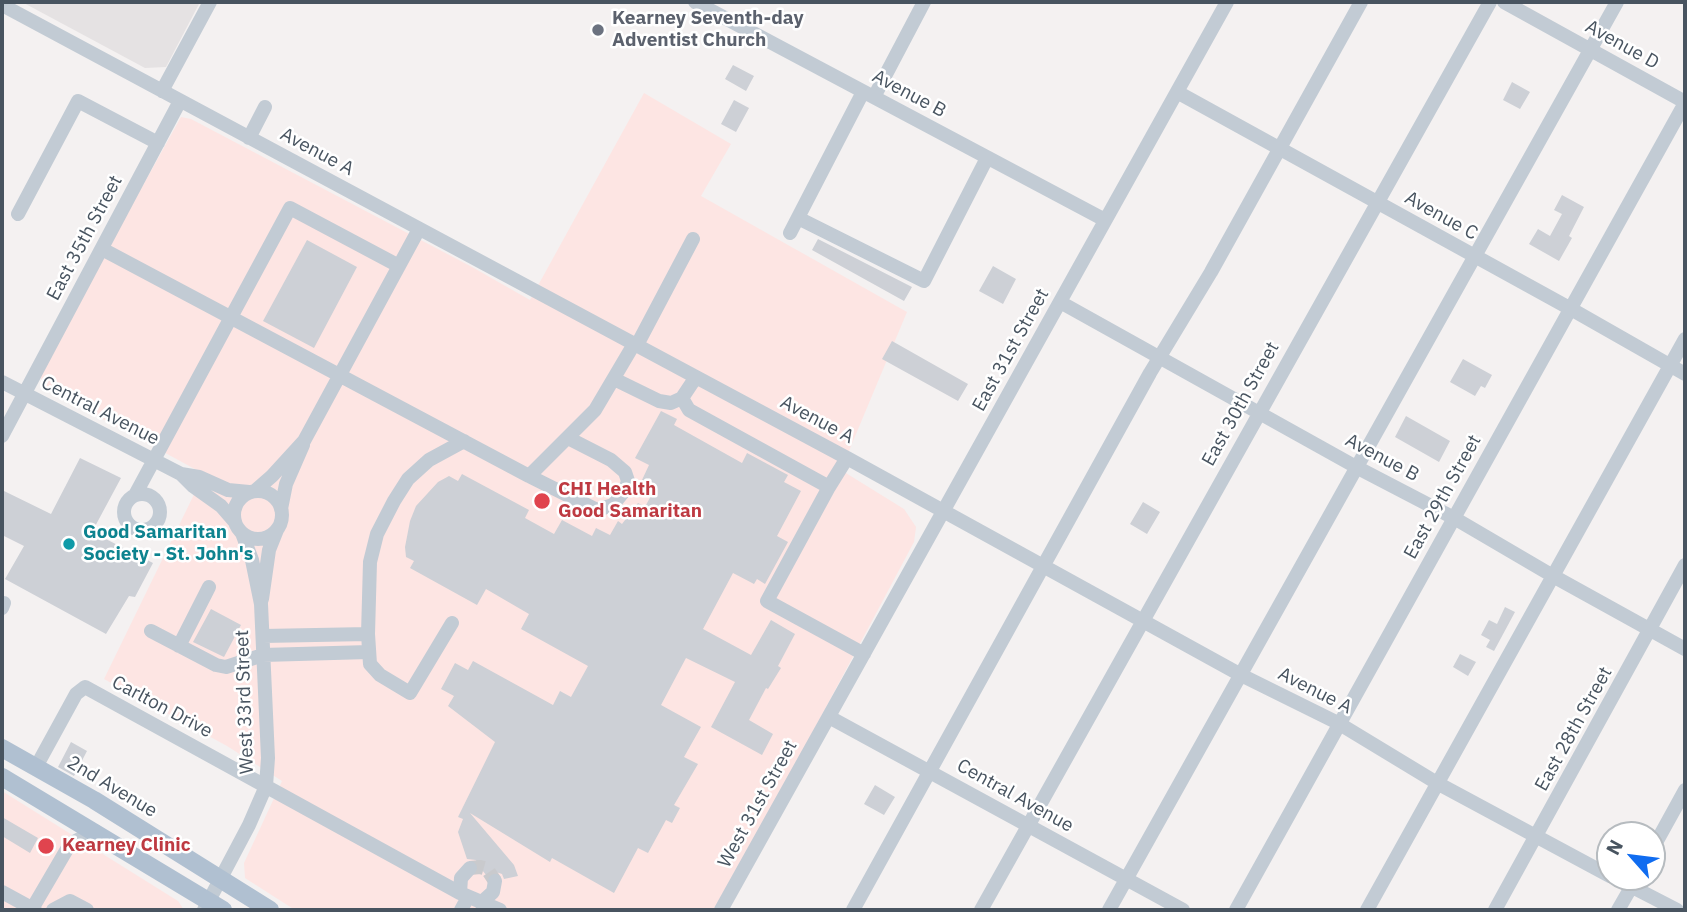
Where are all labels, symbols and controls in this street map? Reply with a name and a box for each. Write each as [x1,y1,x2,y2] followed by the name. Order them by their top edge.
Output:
[612,8,804,52] place label: Kearney Seventh-day Adventist Church
[1581,15,1663,75] street label: Avenue D
[590,22,606,38] marker: Kearney Seventh-day Adventist Church
[868,65,950,123] street label: Avenue B
[276,123,358,181] street label: Avenue A
[42,172,128,304] street label: East 35th Street
[1401,187,1481,245] street label: Avenue C
[968,285,1054,415] street label: East 31st Street
[1197,338,1285,470] street label: East 30th Street
[37,371,163,451] street label: Central Avenue
[776,391,858,449] street label: Avenue A
[1341,429,1423,487] street label: Avenue B
[1399,431,1487,563] street label: East 29th Street
[558,479,702,523] place label: CHI Health Good Samaritan
[532,491,552,511] marker: CHI Health Good Samaritan
[83,522,253,566] place label: Good Samaritan Society - St. John's
[61,536,77,552] marker: Good Samaritan Society - St. John's
[231,629,259,775] street label: West 33rd Street
[1274,663,1356,719] street label: Avenue A
[1530,663,1618,795] street label: East 28th Street
[108,671,216,743] street label: Carlton Drive
[713,736,803,872] street label: West 31st Street
[63,751,161,823] street label: 2nd Avenue
[953,755,1077,837] street label: Central Avenue
[1596,821,1666,891] north arrow
[62,835,191,857] place label: Kearney Clinic
[1600,835,1628,859] text: N
[36,836,56,856] marker: Kearney Clinic

